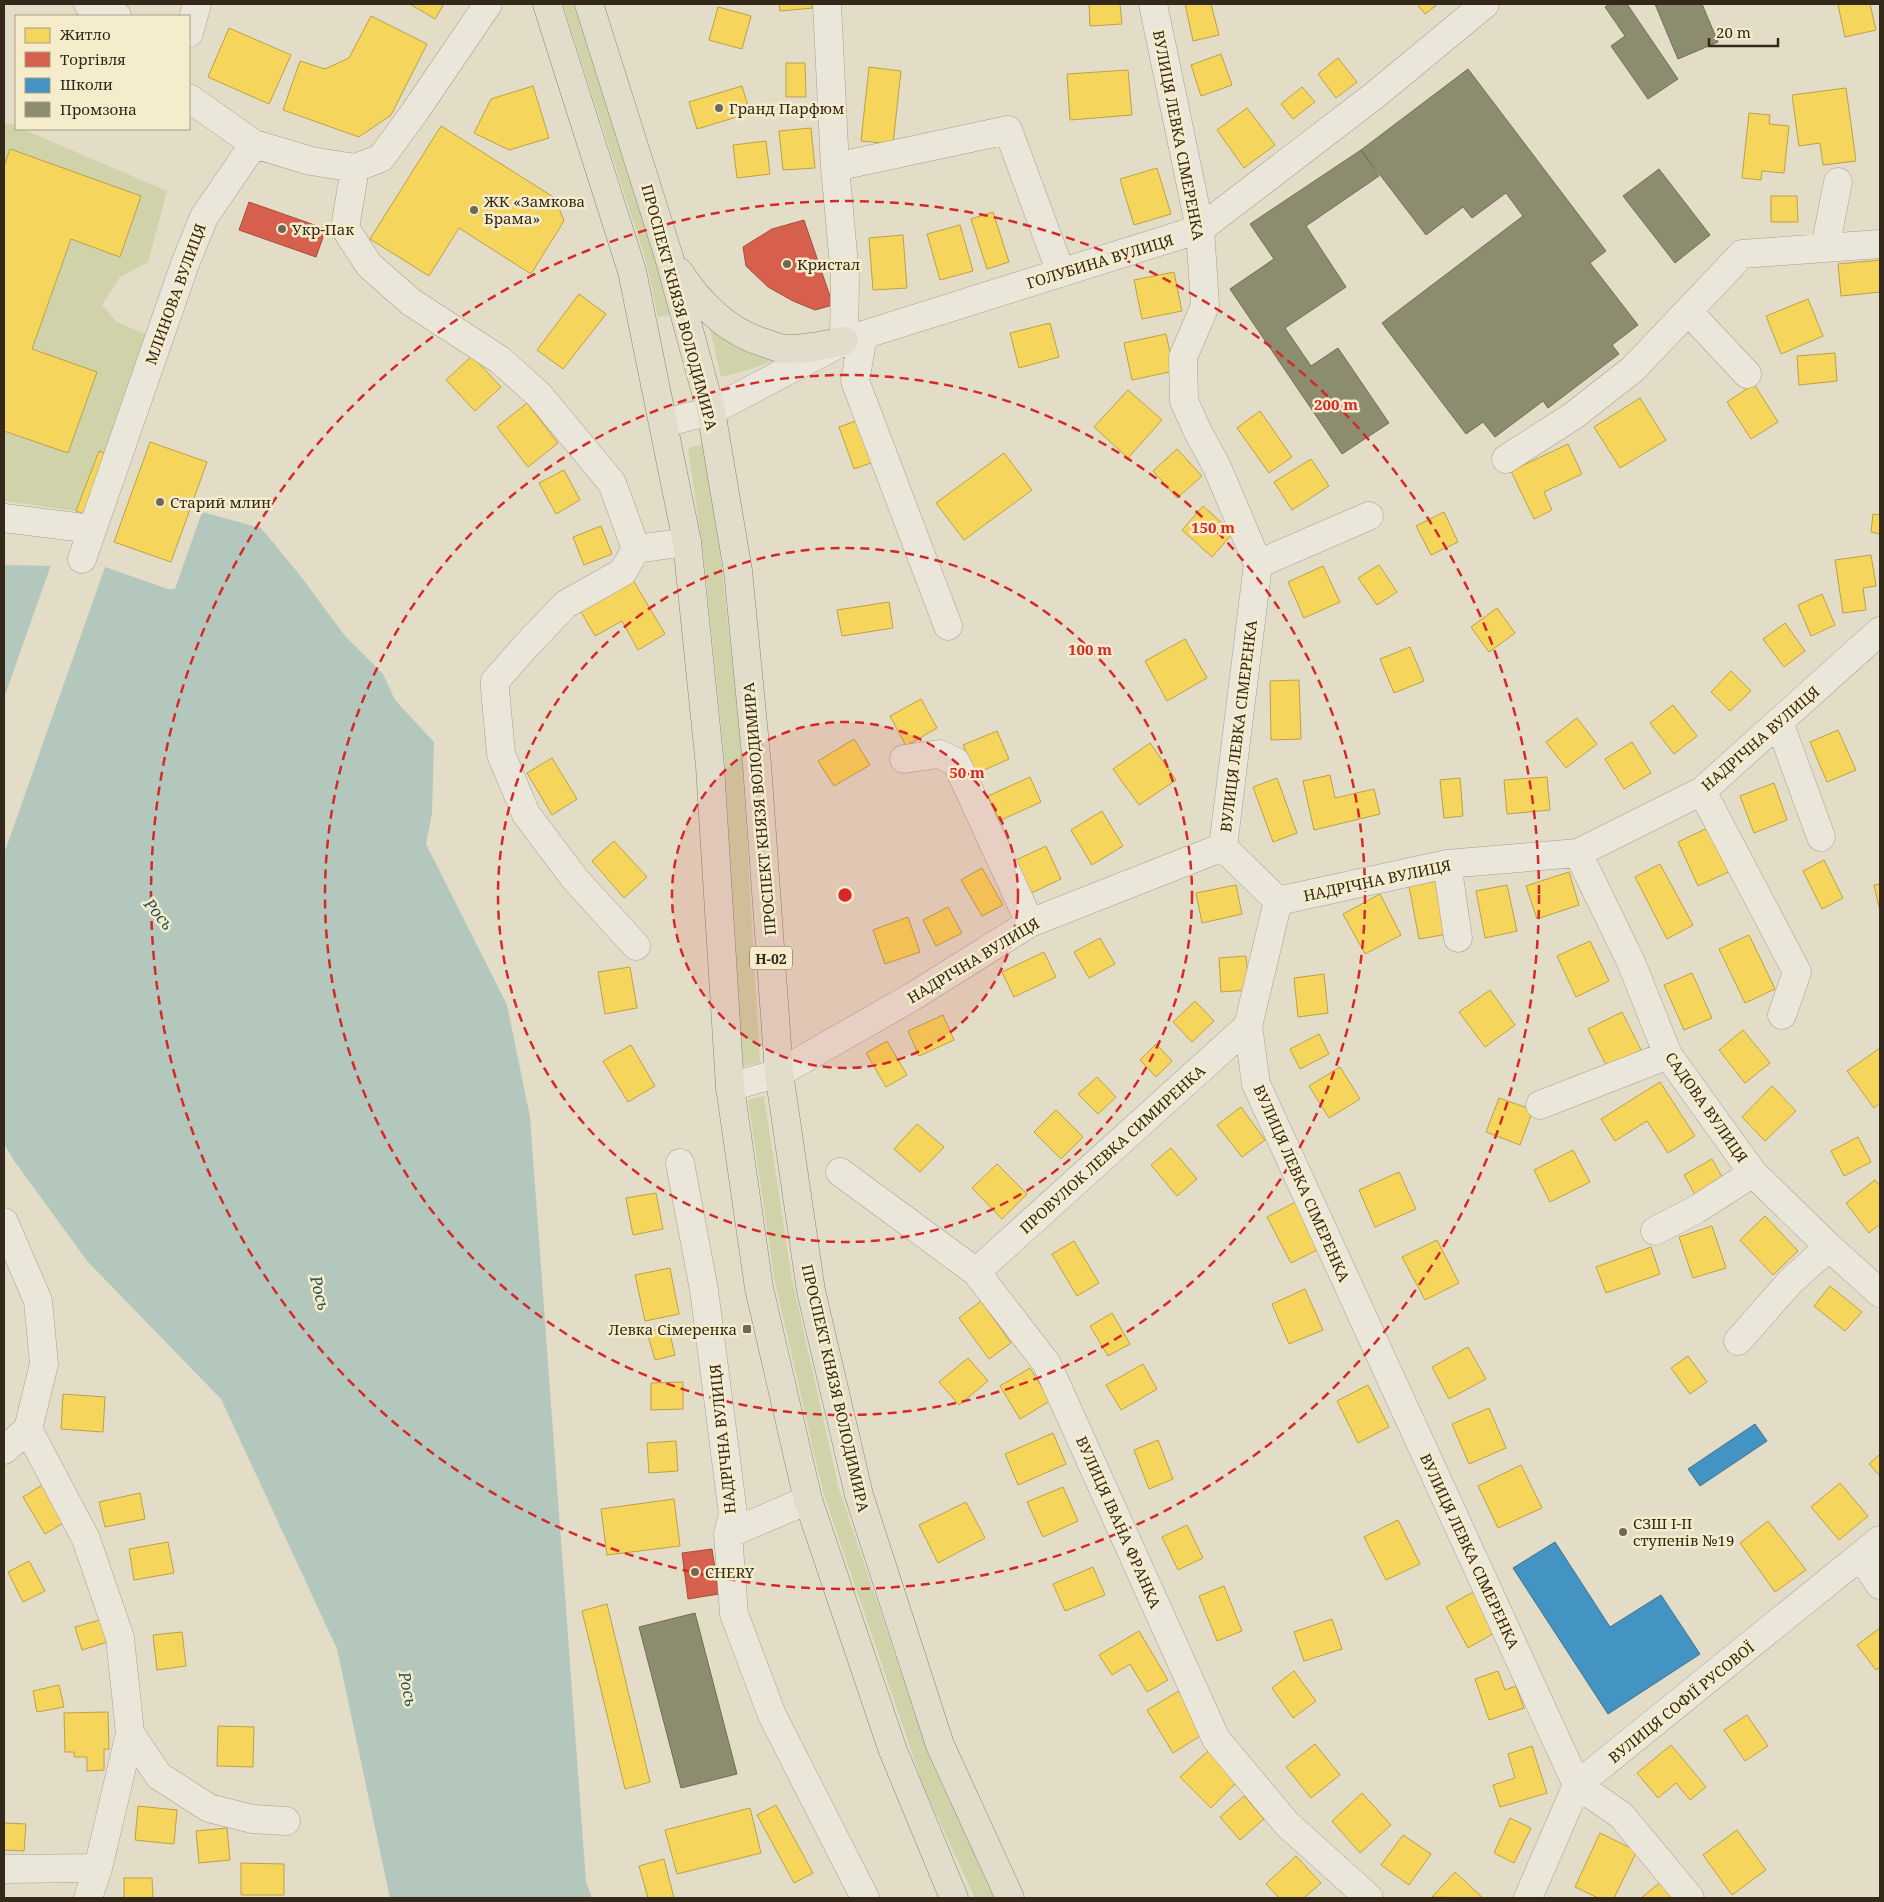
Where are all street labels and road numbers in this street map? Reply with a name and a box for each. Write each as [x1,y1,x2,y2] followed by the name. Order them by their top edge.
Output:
[1149,28,1209,242] street label: ВУЛИЦЯ ЛЕВКА СІМЕРЕНКА
[638,182,723,433] street label: ПРОСПЕКТ КНЯЗЯ ВОЛОДИМИРА
[140,220,210,367] street label: МЛИНОВА ВУЛИЦЯ
[1024,229,1176,293] street label: ГОЛУБИНА ВУЛИЦЯ
[1215,618,1261,833] street label: ВУЛИЦЯ ЛЕВКА СІМЕРЕНКА
[738,681,780,936] street label: ПРОСПЕКТ КНЯЗЯ ВОЛОДИМИРА
[1697,681,1823,795] street label: НАДРІЧНА ВУЛИЦЯ
[1301,855,1453,905] street label: НАДРІЧНА ВУЛИЦЯ
[903,913,1043,1007] street label: НАДРІЧНА ВУЛИЦЯ
[750,946,792,970] road number: Н-02
[1661,1048,1753,1166] street label: САДОВА ВУЛИЦЯ
[1015,1060,1209,1238] street label: ПРОВУЛОК ЛЕВКА СИМИРЕНКА
[1249,1081,1355,1285] street label: ВУЛИЦЯ ЛЕВКА СІМЕРЕНКА
[798,1262,874,1514] street label: ПРОСПЕКТ КНЯЗЯ ВОЛОДИМИРА
[704,1363,740,1515] street label: НАДРІЧНА ВУЛИЦЯ
[1072,1433,1166,1612] street label: ВУЛИЦЯ ІВАНА ФРАНКА
[1416,1450,1524,1652] street label: ВУЛИЦЯ ЛЕВКА СІМЕРЕНКА
[1604,1637,1758,1767] street label: ВУЛИЦЯ СОФІЇ РУСОВОЇ

